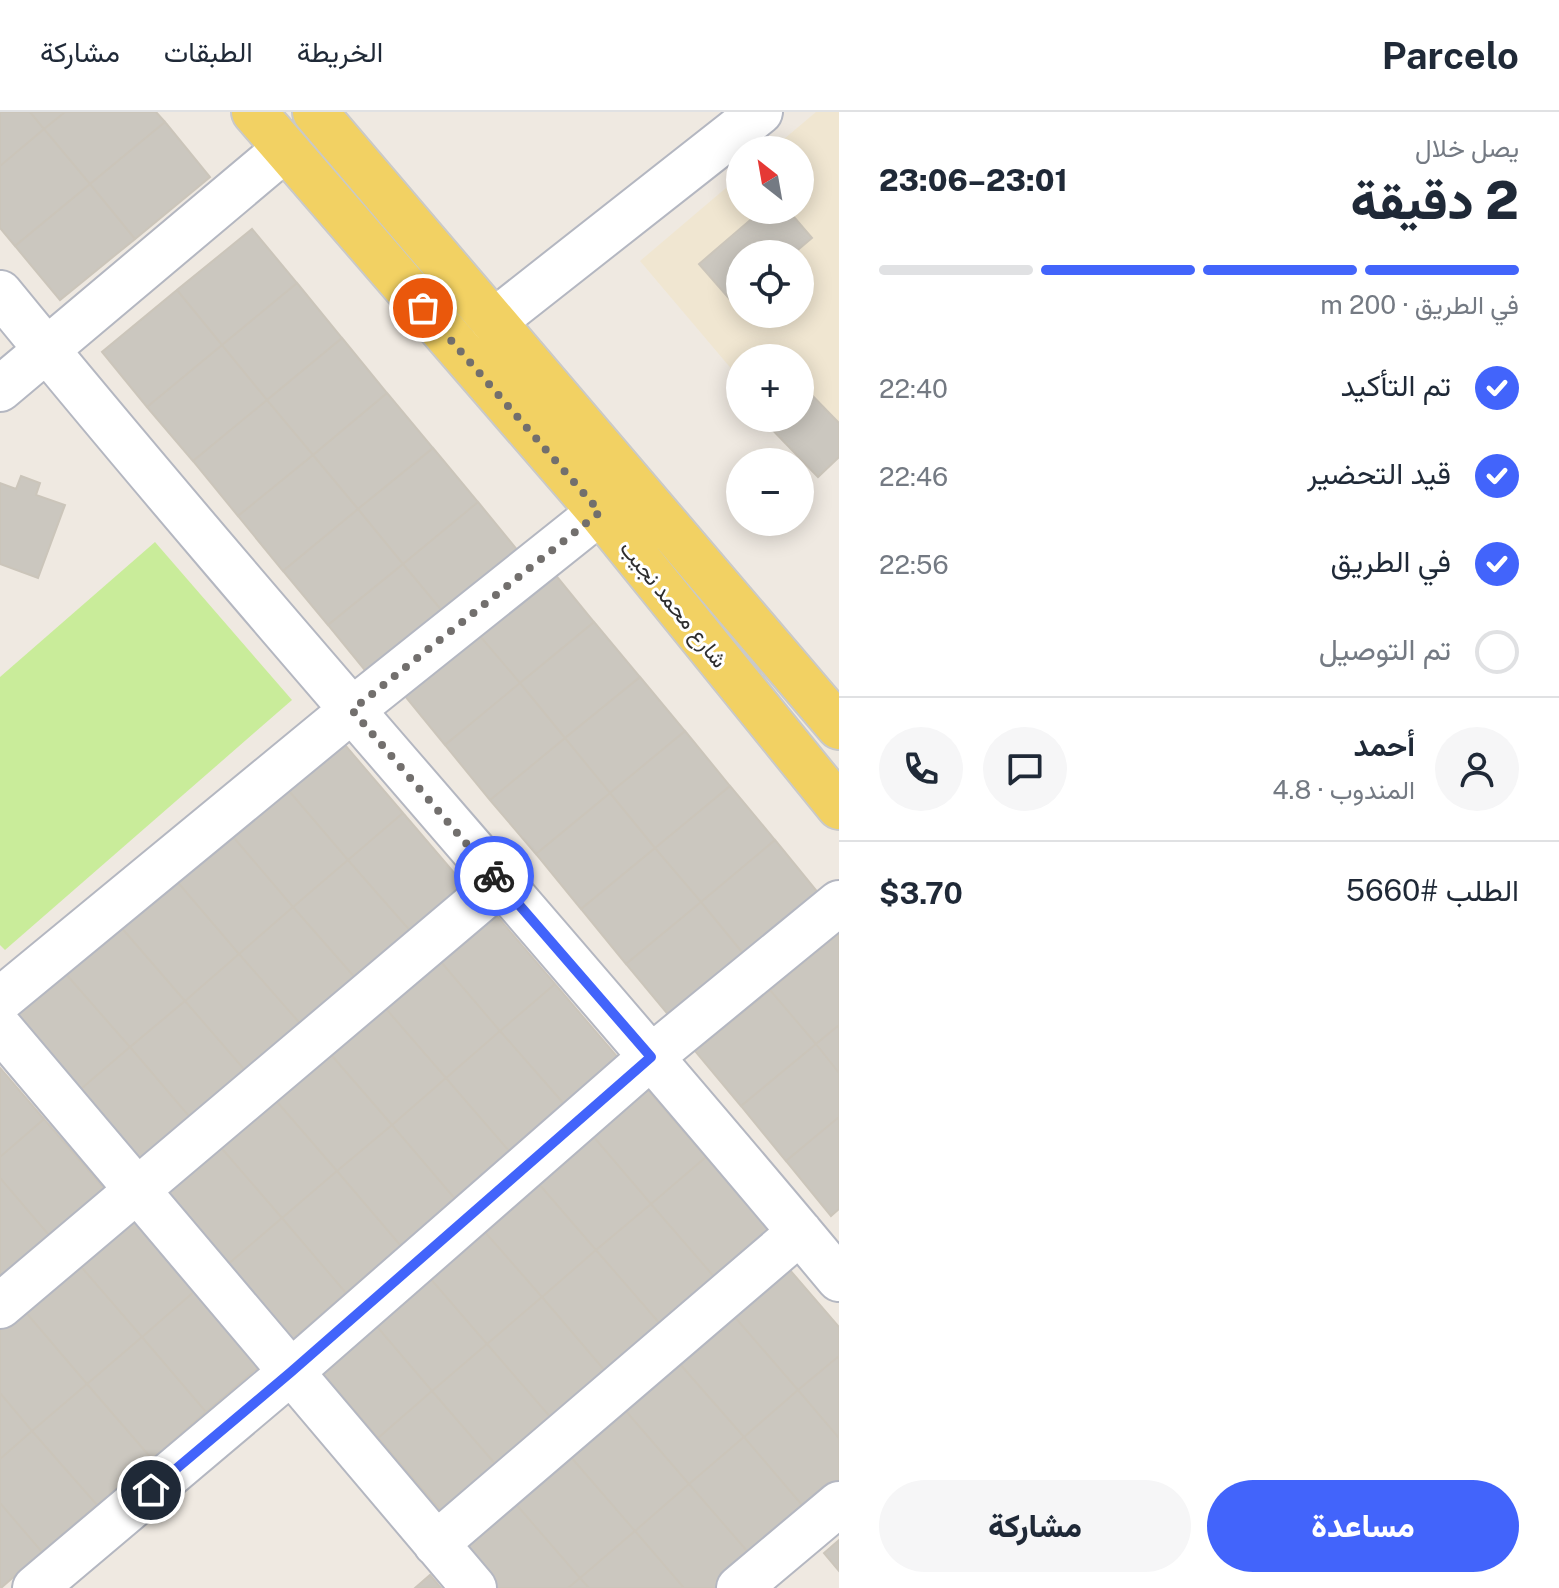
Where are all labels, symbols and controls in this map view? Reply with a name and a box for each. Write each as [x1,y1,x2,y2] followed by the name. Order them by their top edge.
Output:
[1382,33,1519,78] text: Parcelo
[40,35,120,68] text: مشاركة
[164,35,253,68] text: الطبقات
[297,35,383,68] text: الخريطة
[1415,132,1519,163] text: يصل خلال
[726,136,814,224] north arrow
[726,136,814,536] map controls
[879,162,1068,198] text: 23:01–23:06
[1351,170,1519,231] text: 2 دقيقة
[726,240,814,328] button: locate
[389,274,457,342] pin
[401,286,445,330] icon: bag
[1320,289,1519,320] text: في الطريق · 200 m
[726,344,814,432] button: +
[1475,366,1519,410] icon: check
[1340,367,1451,403] text: تم التأكيد
[879,373,948,404] text: 22:40
[726,448,814,536] button: −
[1475,454,1519,498] icon: check
[1307,455,1451,491] text: قيد التحضير
[879,461,948,492] text: 22:46
[613,535,733,674] street label: شارع محمد نجيب
[1475,542,1519,586] icon: check
[1331,543,1451,579] text: في الطريق
[879,549,949,580] text: 22:56
[1319,631,1451,667] text: تم التوصيل
[879,727,963,811] button: phone
[983,727,1067,811] button: chat
[1353,727,1415,763] text: أحمد
[1435,727,1519,811] button: person
[1272,774,1415,805] text: المندوب · 4.8
[454,836,534,916] courier
[472,854,516,898] icon: bike
[1346,872,1519,908] text: الطلب #5660
[879,875,963,911] text: $3.70
[117,1456,185,1524] pin
[129,1468,173,1512] icon: home
[879,1480,1191,1572] button: مشاركة
[1207,1480,1519,1572] button: مساعدة

